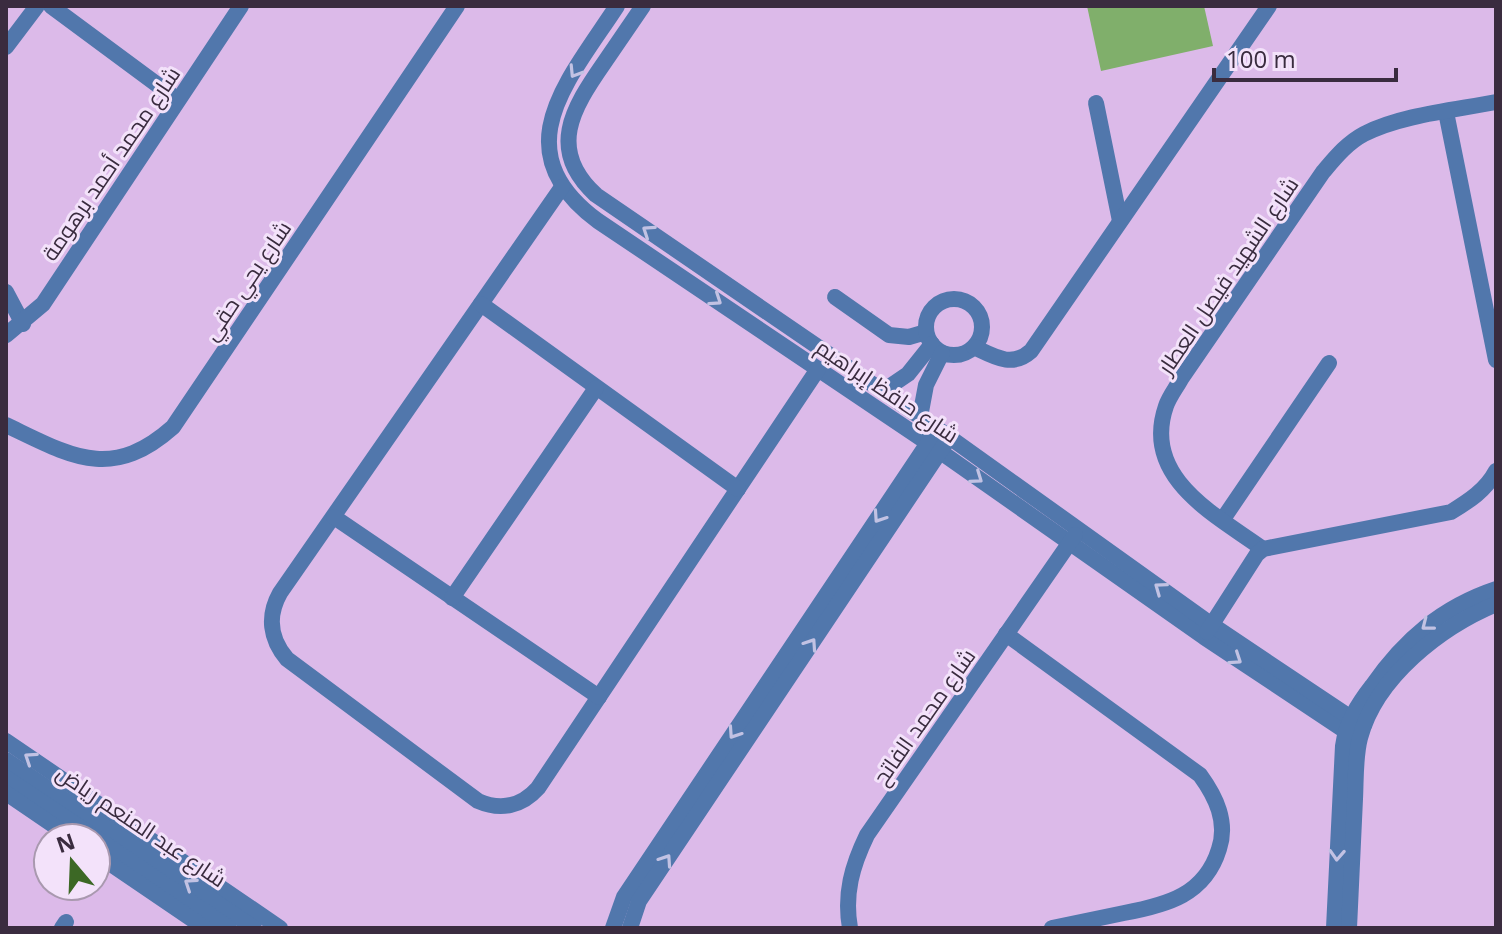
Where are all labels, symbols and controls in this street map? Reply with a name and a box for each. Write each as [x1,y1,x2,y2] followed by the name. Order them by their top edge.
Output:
[1214,32,1396,82] scale bar
[1226,42,1296,75] text: 100 m
[34,60,187,266] street label: شارع محمد أحمد برهومة
[570,63,585,77] one-way arrow
[1149,170,1305,382] street label: شارع الشهيد فيصل العطار
[195,214,300,347] street label: شارع يحي حقي
[643,226,657,241] one-way arrow
[707,290,721,305] one-way arrow
[810,331,965,451] street label: شارع حافظ إبراهيم
[968,468,982,483] one-way arrow
[874,508,889,522] one-way arrow
[1155,583,1169,598] one-way arrow
[1422,615,1436,629] one-way arrow
[801,638,816,653] one-way arrow
[865,642,982,791] street label: شارع محمد الفاتح
[1227,649,1241,664] one-way arrow
[729,724,744,738] one-way arrow
[25,753,39,768] one-way arrow
[50,757,233,895] street label: شارع عبد المنعم رياض
[32,822,112,902] north arrow
[52,825,79,859] text: N
[1329,849,1346,862] one-way arrow
[657,854,672,869] one-way arrow
[184,879,198,894] one-way arrow

